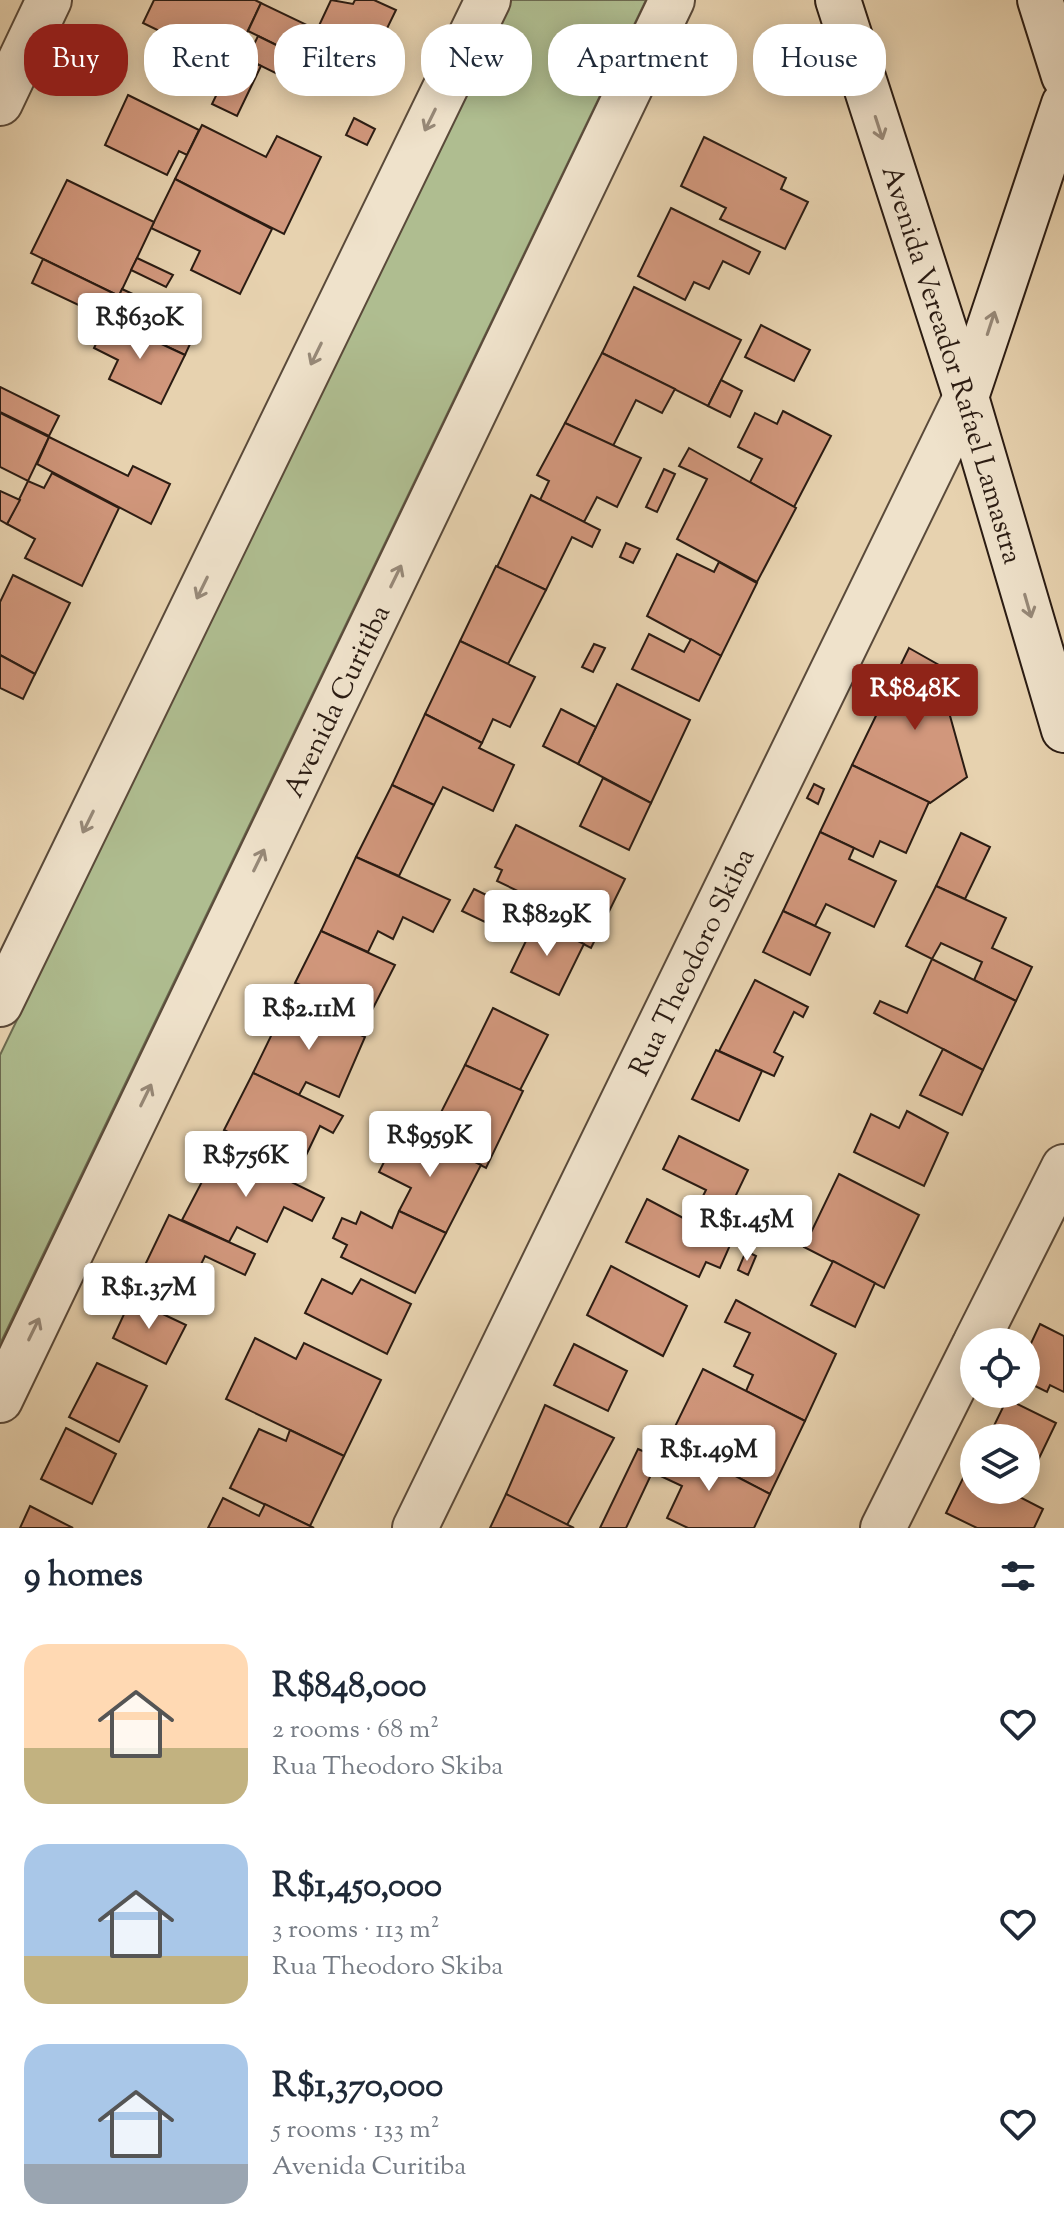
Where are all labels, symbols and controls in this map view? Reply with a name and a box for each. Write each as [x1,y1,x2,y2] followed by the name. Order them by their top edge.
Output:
[24,24,128,96] chip: Buy
[144,24,258,96] chip: Rent
[274,24,405,96] chip: Filters
[421,24,532,96] chip: New
[548,24,737,96] chip: Apartment
[753,24,886,96] chip: House
[422,108,437,132] one-way arrow
[873,115,888,140] one-way arrow
[870,161,1031,569] street label: Avenida Vereador Rafael Lamastra
[75,293,205,361] pin: R$630K
[96,300,184,337] text: R$630K
[984,311,999,336] one-way arrow
[308,342,323,366] one-way arrow
[389,564,404,588] one-way arrow
[194,576,209,600] one-way arrow
[1021,593,1036,619] one-way arrow
[275,599,402,805] street label: Avenida Curitiba
[850,664,980,732] pin: R$848K
[870,671,960,708] text: R$848K
[80,809,96,833] one-way arrow
[621,842,766,1084] street label: Rua Theodoro Skiba
[252,849,267,873] one-way arrow
[482,890,612,958] pin: R$829K
[503,897,591,934] text: R$829K
[235,984,383,1052] pin: R$2.11M
[263,991,355,1028] text: R$2.11M
[139,1083,154,1107] one-way arrow
[365,1111,495,1179] pin: R$959K
[387,1118,473,1155] text: R$959K
[181,1131,311,1199] pin: R$756K
[203,1138,289,1175] text: R$756K
[673,1195,821,1263] pin: R$1.45M
[700,1202,794,1239] text: R$1.45M
[75,1263,223,1331] pin: R$1.37M
[102,1270,196,1307] text: R$1.37M
[27,1318,42,1342] one-way arrow
[960,1328,1040,1504] map controls
[960,1328,1040,1408] button: locate
[960,1424,1040,1504] button: layers
[635,1425,783,1493] pin: R$1.49M
[660,1432,758,1469] text: R$1.49M
[24,1552,143,1601] text: 9 homes
[996,1554,1040,1598] icon: filters
[272,1663,426,1712] text: R$848,000
[88,1676,184,1772] icon: home
[996,1702,1040,1746] icon: heart
[272,1712,439,1749] text: 2 rooms · 68 m²
[272,1749,503,1786] text: Rua Theodoro Skiba
[272,1863,442,1912] text: R$1,450,000
[88,1876,184,1972] icon: home
[996,1902,1040,1946] icon: heart
[272,1912,440,1949] text: 3 rooms · 113 m²
[272,1949,503,1986] text: Rua Theodoro Skiba
[272,2063,443,2112] text: R$1,370,000
[88,2076,184,2172] icon: home
[996,2102,1040,2146] icon: heart
[272,2112,440,2149] text: 5 rooms · 133 m²
[272,2149,466,2186] text: Avenida Curitiba

